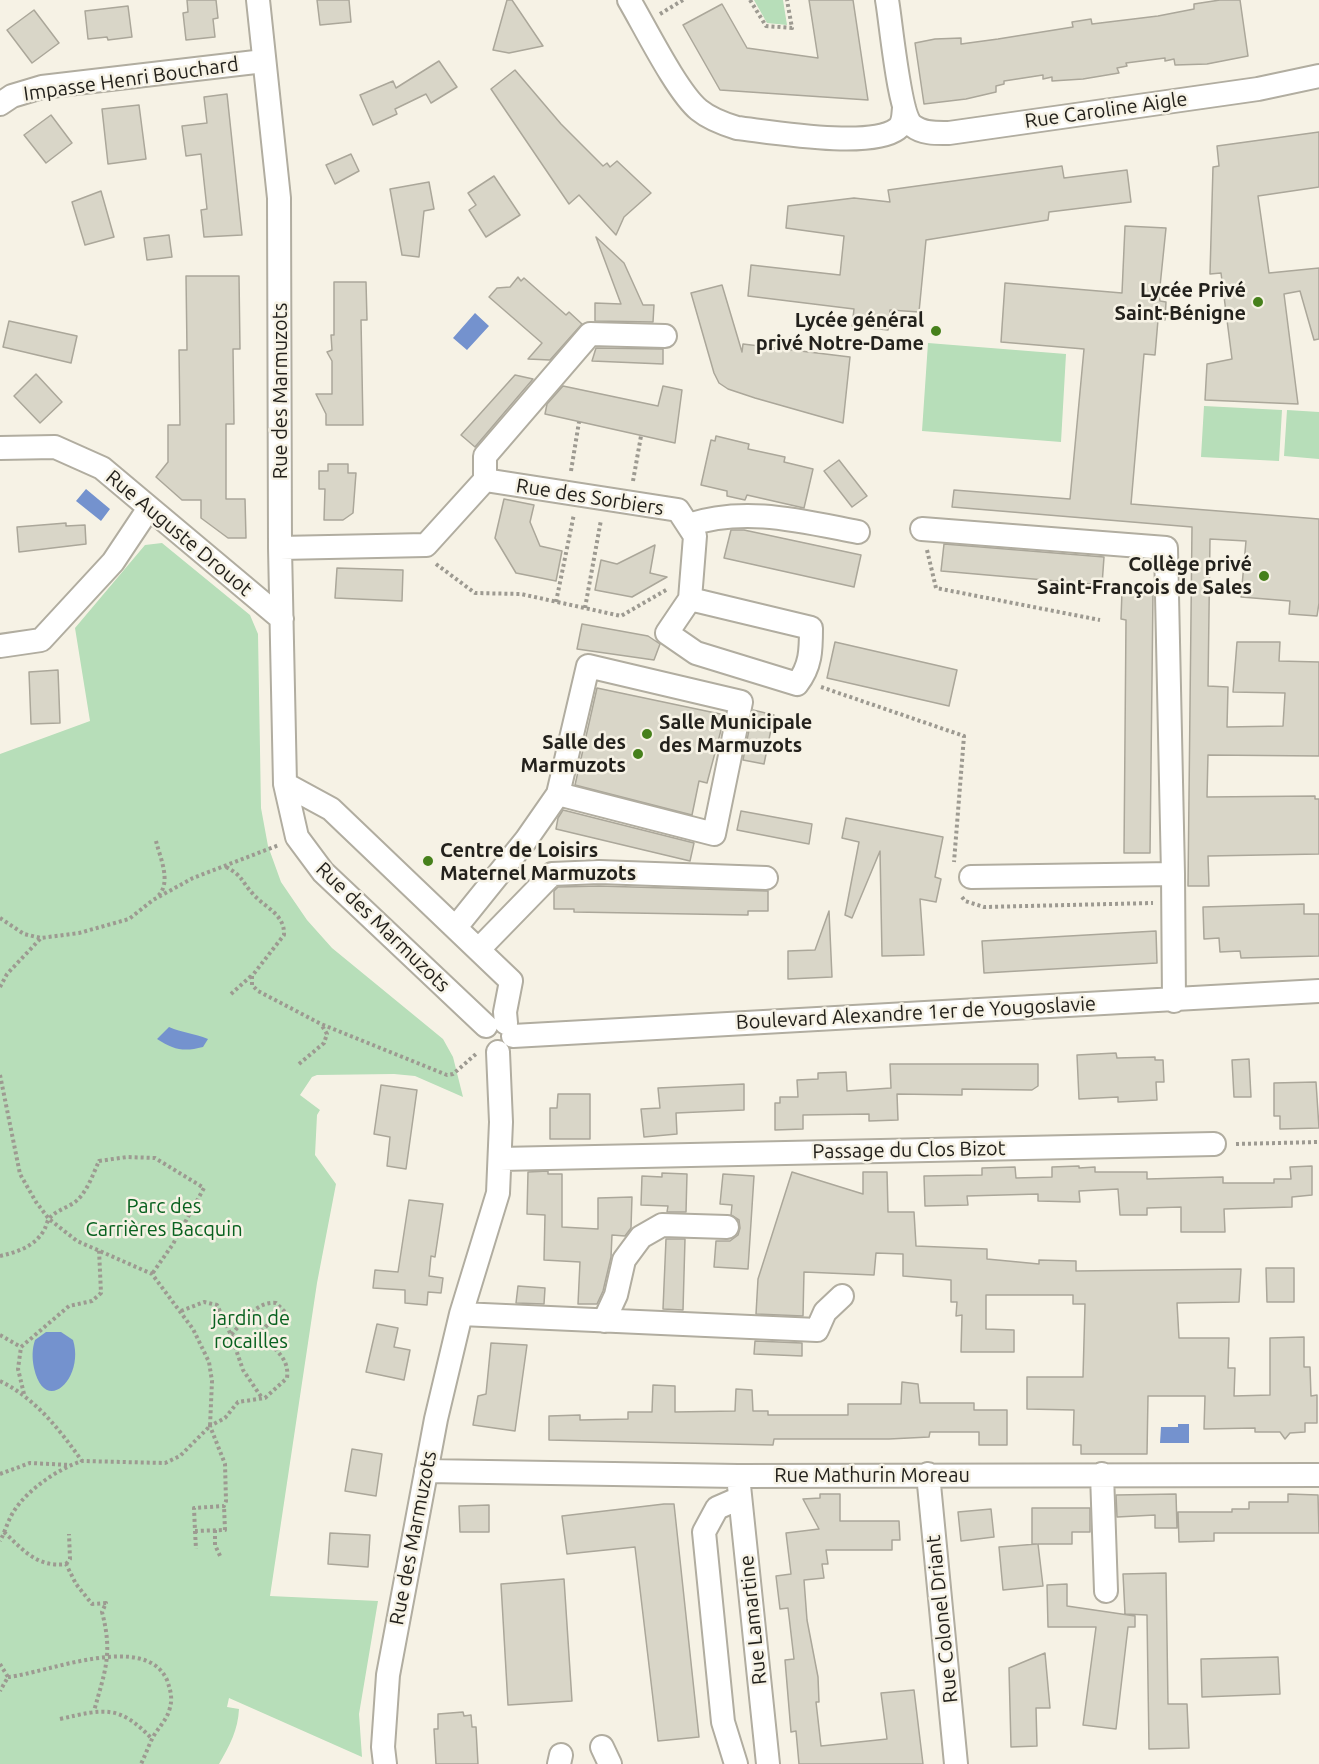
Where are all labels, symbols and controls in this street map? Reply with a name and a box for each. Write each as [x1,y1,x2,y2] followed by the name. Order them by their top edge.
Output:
[22,52,240,106] street label: Impasse Henri Bouchard
[1023,87,1189,133] street label: Rue Caroline Aigle
[1114,278,1246,325] place label: Lycée Privé Saint-Bénigne
[1251,295,1265,309] marker: Lycée Privé Saint-Bénigne
[268,303,292,479] street label: Rue des Marmuzots
[756,308,924,355] place label: Lycée général privé Notre-Dame
[929,324,943,338] marker: Lycée général privé Notre-Dame
[101,465,257,601] street label: Rue Auguste Drouot
[514,473,666,521] street label: Rue des Sorbiers
[1037,552,1252,599] place label: Collège privé Saint-François de Sales
[1257,569,1271,583] marker: Collège privé Saint-François de Sales
[659,710,812,757] place label: Salle Municipale des Marmuzots
[640,727,654,741] marker: Salle Municipale des Marmuzots
[521,730,626,777] place label: Salle des Marmuzots
[631,747,645,761] marker: Salle des Marmuzots
[440,838,636,885] place label: Centre de Loisirs Maternel Marmuzots
[421,854,435,868] marker: Centre de Loisirs Maternel Marmuzots
[311,857,455,997] street label: Rue des Marmuzots
[735,992,1097,1034] street label: Boulevard Alexandre 1er de Yougoslavie
[812,1136,1006,1164] street label: Passage du Clos Bizot
[85,1194,243,1241] park label: Parc des Carrières Bacquin
[212,1306,290,1353] park label: jardin de rocailles
[384,1449,442,1627] street label: Rue des Marmuzots
[774,1463,970,1487] street label: Rue Mathurin Moreau
[921,1534,963,1704] street label: Rue Colonel Driant
[734,1554,772,1686] street label: Rue Lamartine

